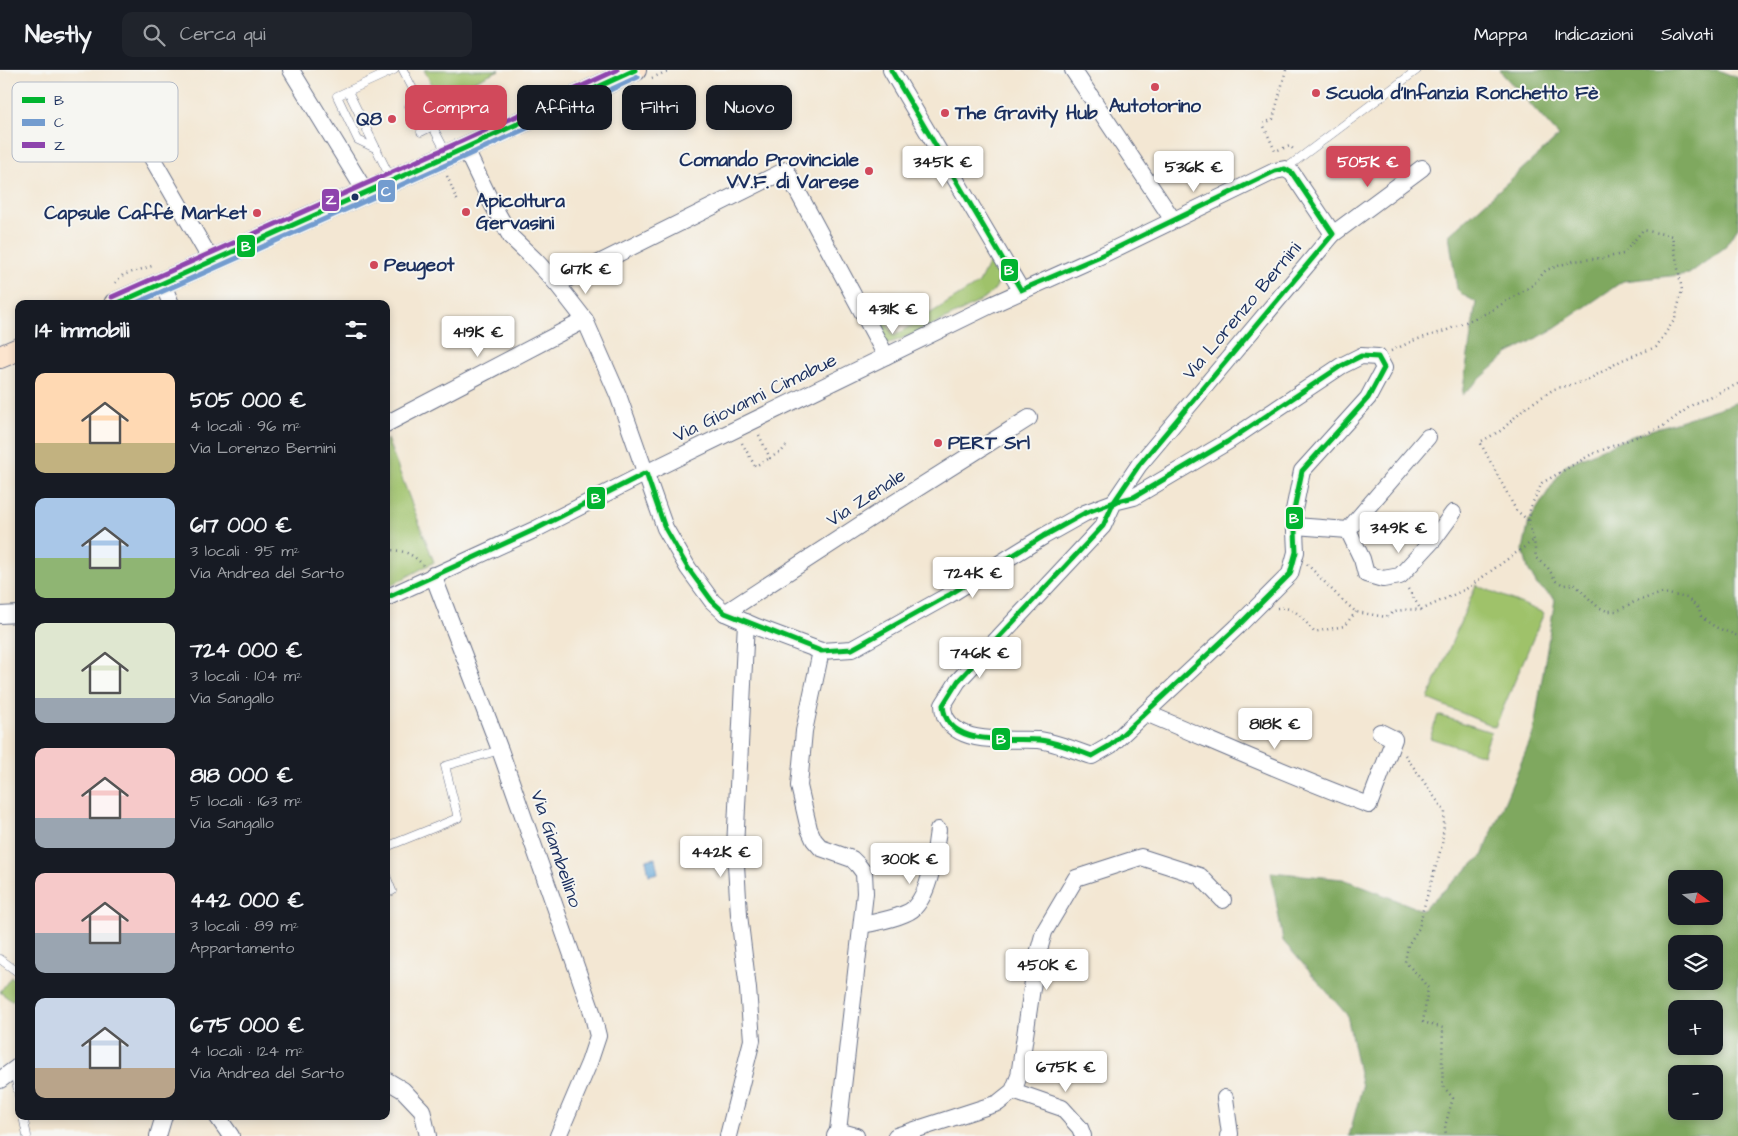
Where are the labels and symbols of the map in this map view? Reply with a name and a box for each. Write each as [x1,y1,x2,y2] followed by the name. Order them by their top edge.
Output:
[1325,80,1599,107] place label: Scuola d'Infanzia Ronchetto Fè
[1149,81,1161,93] marker: Autotorino
[12,82,178,162] legend
[1310,87,1322,99] marker: Scuola d'Infanzia Ronchetto Fè
[54,91,64,111] text: B
[1109,93,1201,120] place label: Autotorino
[954,100,1098,128] place label: The Gravity Hub
[356,106,383,133] place label: Q8
[939,107,951,119] marker: The Gravity Hub
[54,113,64,133] text: C
[386,113,398,125] marker: Q8
[54,136,65,156] text: Z
[902,146,984,188] pin: 345K €
[1327,146,1409,188] pin: 505K €
[680,147,860,196] place label: Comando Provinciale VV.F. di Varese
[1153,150,1235,193] pin: 536K €
[863,165,875,177] marker: Comando Provinciale VV.F. di Varese
[377,179,396,203] line badge: C
[381,182,391,202] text: C
[321,188,340,212] line badge: Z
[476,188,565,237] place label: Apicoltura Gervasini
[326,190,337,210] text: Z
[350,192,360,202] unlabelled marker
[44,200,247,227] place label: Capsule Caffé Market
[460,206,472,218] marker: Apicoltura Gervasini
[251,207,263,219] marker: Capsule Caffé Market
[236,234,256,258] line badge: B
[1176,236,1308,386] street label: Via Lorenzo Bernini
[241,237,251,257] text: B
[384,252,455,280] place label: Peugeot
[545,252,627,295] pin: 617K €
[1000,258,1019,282] line badge: B
[368,259,380,271] marker: Peugeot
[1004,261,1014,281] text: B
[852,292,934,335] pin: 431K €
[437,316,519,358] pin: 419K €
[669,347,841,449] street label: Via Giovanni Cimabue
[948,430,1030,457] place label: PERT Srl
[932,437,944,449] marker: PERT Srl
[821,462,911,534] street label: Via Zenale
[586,486,606,510] line badge: B
[591,489,601,509] text: B
[1285,506,1304,530] line badge: B
[1289,509,1299,529] text: B
[1358,512,1440,554] pin: 349K €
[932,556,1014,599] pin: 724K €
[939,636,1021,679] pin: 746K €
[1234,708,1316,750] pin: 818K €
[991,727,1011,751] line badge: B
[996,730,1006,750] text: B
[523,787,589,912] street label: Via Giambellino
[680,836,762,878] pin: 442K €
[869,842,951,885] pin: 300K €
[1668,870,1722,925] north arrow
[1006,948,1088,991] pin: 450K €
[1025,1050,1107,1093] pin: 675K €

